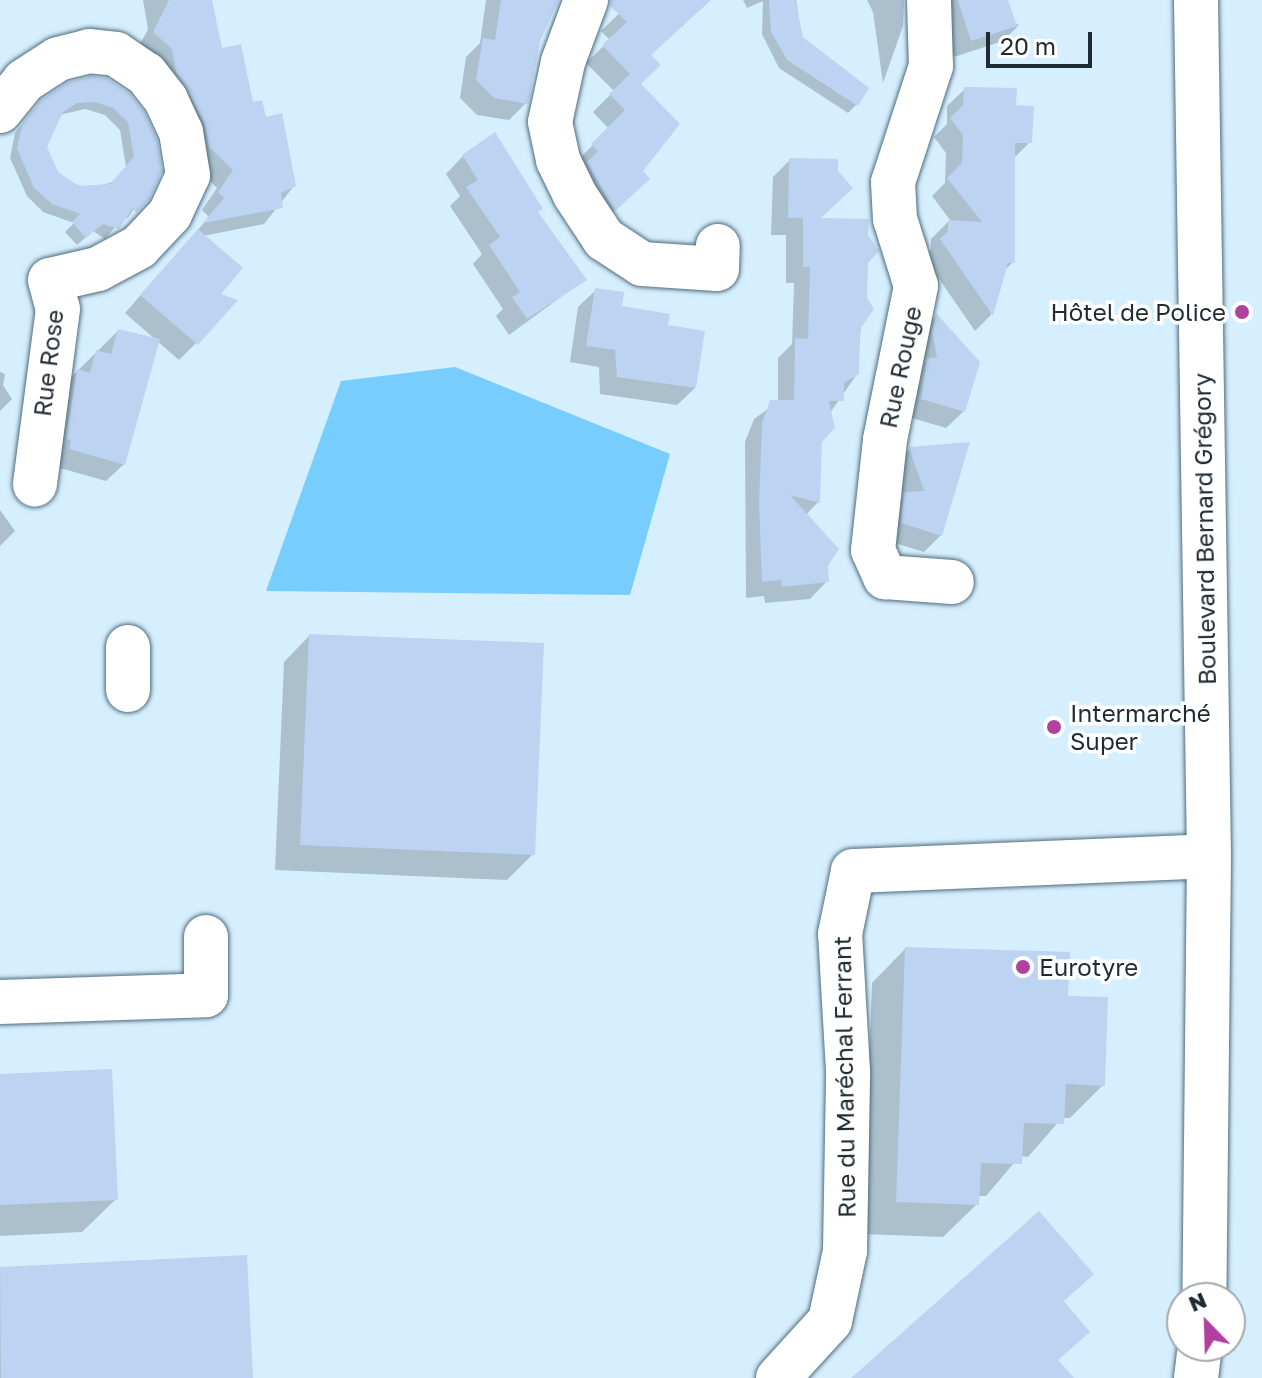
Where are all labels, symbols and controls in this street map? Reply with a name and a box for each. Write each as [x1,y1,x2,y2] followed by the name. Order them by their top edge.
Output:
[990,16,1096,66] scale bar
[1000,31,1056,60] text: 20 m
[1050,298,1226,326] place label: Hôtel de Police
[873,303,927,431] street label: Rue Rouge
[1233,303,1251,321] marker: Hôtel de Police
[27,308,69,418] street label: Rue Rose
[1187,373,1221,685] street label: Boulevard Bernard Grégory
[1070,699,1211,755] place label: Intermarché Super
[1045,718,1063,736] marker: Intermarché Super
[827,936,861,1218] street label: Rue du Maréchal Ferrant
[1039,953,1138,981] place label: Eurotyre
[1014,958,1032,976] marker: Eurotyre
[1166,1282,1246,1362] north arrow
[1184,1286,1210,1317] text: N

